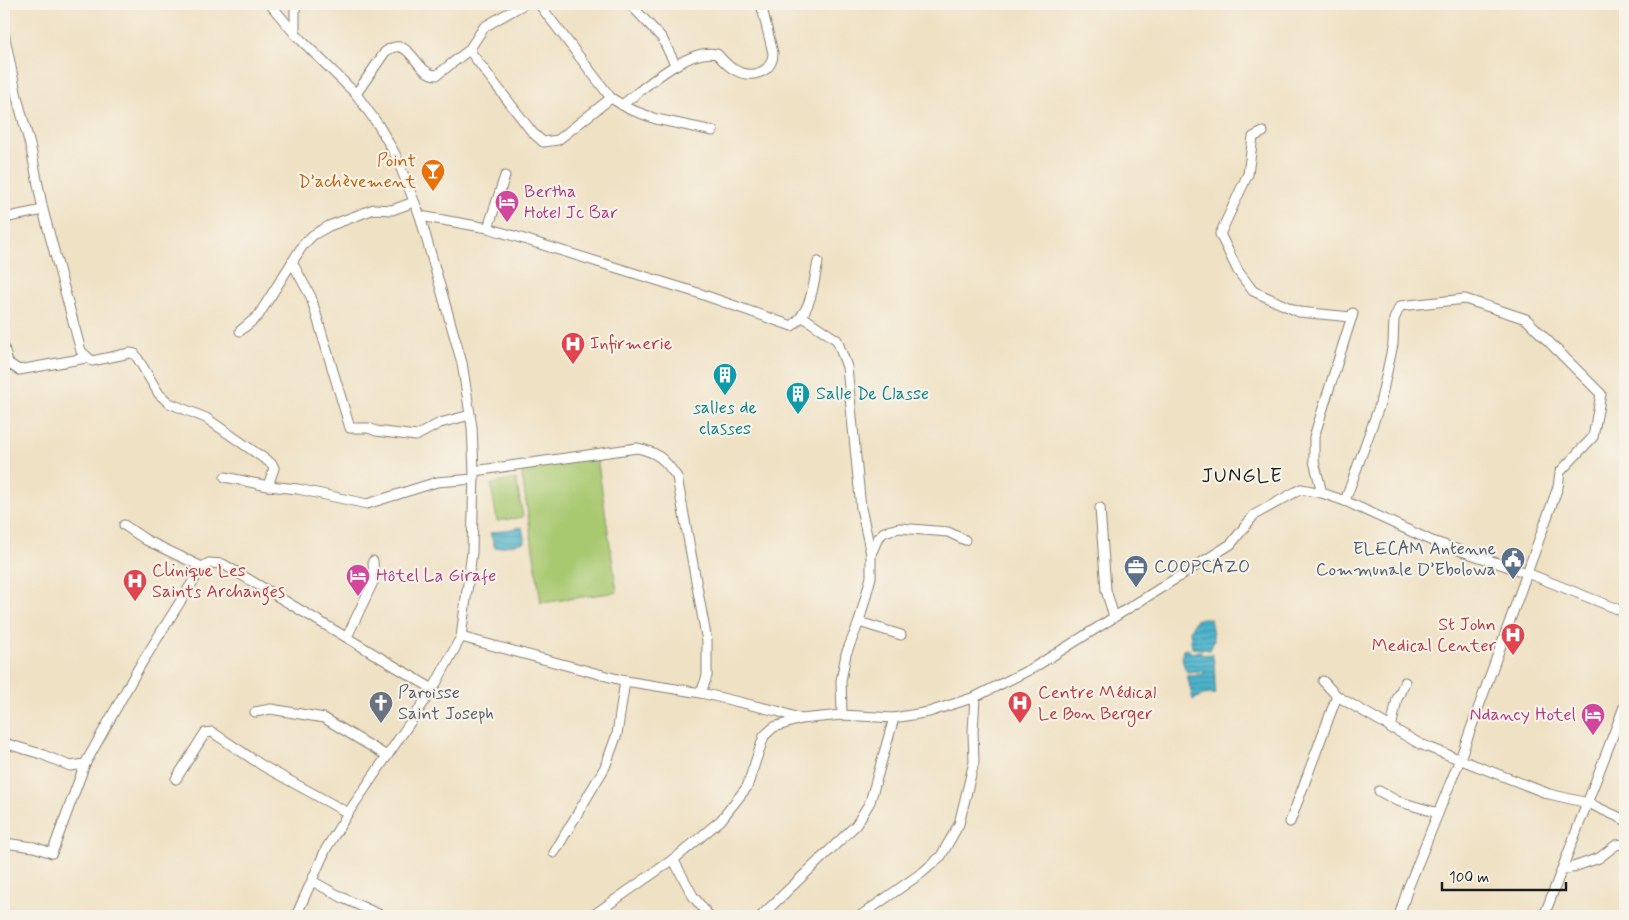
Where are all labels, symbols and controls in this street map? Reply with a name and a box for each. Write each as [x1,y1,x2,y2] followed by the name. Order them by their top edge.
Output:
[298,149,416,194] place label: Point D’achèvement
[420,158,446,192] bar icon: Point D’achèvement
[524,180,618,225] place label: Bertha Hotel Jc Bar
[494,189,520,223] hotel icon: Bertha Hotel Jc Bar
[560,331,586,365] hospital icon: Infirmerie
[590,332,672,356] place label: Infirmerie
[712,362,738,396] building icon: salles de classes
[785,381,811,415] building icon: Salle De Classe
[816,382,929,406] place label: Salle De Classe
[693,396,757,441] place label: salles de classes
[1201,463,1283,490] district label: JUNGLE
[1316,537,1496,582] place label: ELECAM Antenne Communale D’Ebolowa
[1500,546,1526,580] public building icon: ELECAM Antenne Communale D’Ebolowa
[1123,554,1149,588] office icon: COOPCAZO
[1154,555,1250,579] place label: COOPCAZO
[152,559,285,606] place label: Clinique Les Saints Archanges
[345,563,371,597] hotel icon: Hôtel La Girafe
[376,564,496,588] place label: Hôtel La Girafe
[122,568,148,602] hospital icon: Clinique Les Saints Archanges
[1372,613,1497,658] place label: St John Medical Center
[1500,622,1526,656] hospital icon: St John Medical Center
[398,681,494,726] place label: Paroisse Saint Joseph
[1038,681,1156,727] place label: Centre Médical Le Bon Berger
[368,690,394,724] church icon: Paroisse Saint Joseph
[1007,690,1033,724] hospital icon: Centre Médical Le Bon Berger
[1580,702,1606,736] hotel icon: Ndancy Hotel
[1469,703,1576,727] place label: Ndancy Hotel
[1442,860,1565,892] scale bar
[1449,868,1489,888] text: 100 m

